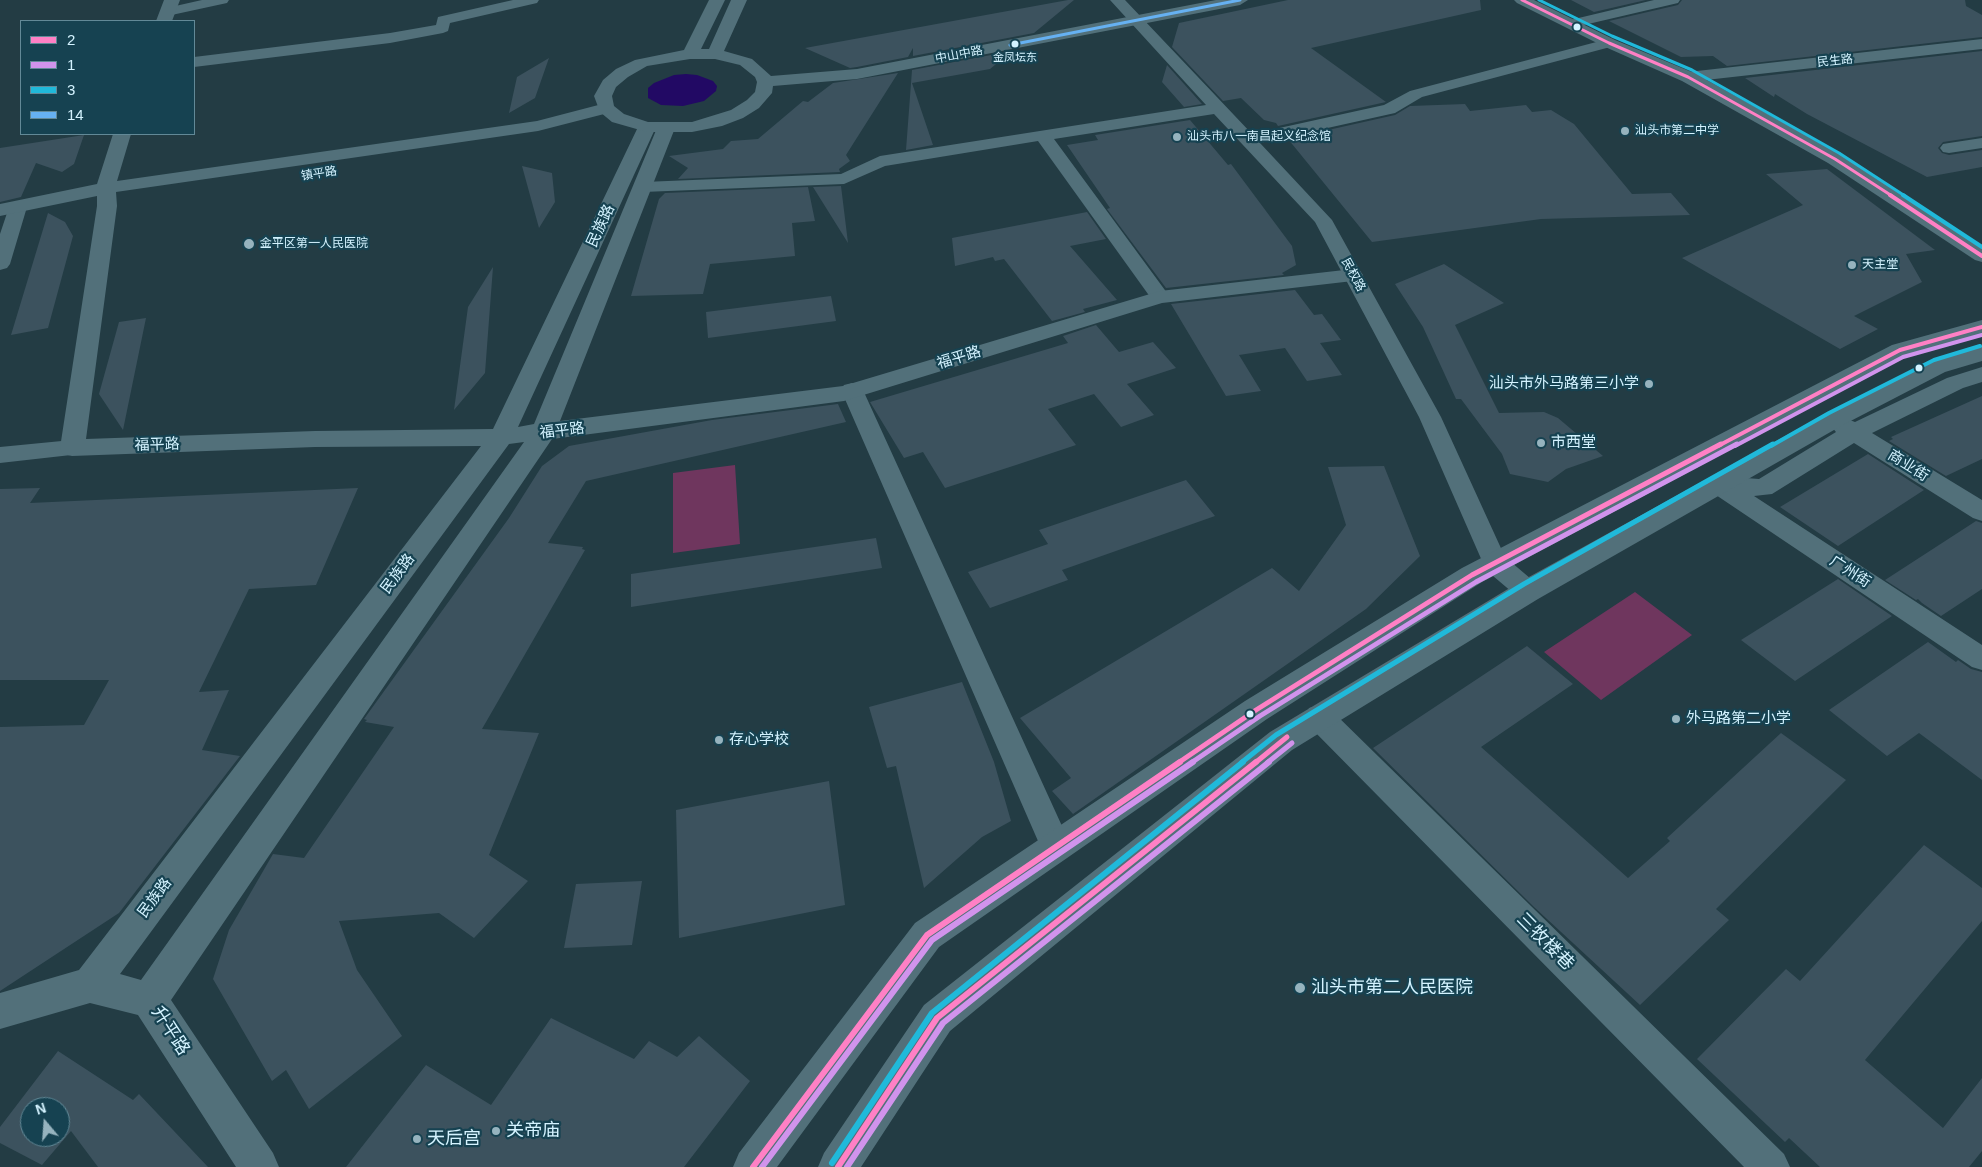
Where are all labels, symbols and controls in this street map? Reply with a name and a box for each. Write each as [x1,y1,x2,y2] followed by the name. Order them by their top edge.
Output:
[20,20,195,135] legend
[1572,22,1582,32] unlabelled marker
[67,31,75,48] text: 2
[1010,39,1020,49] marker: 金凤坛东
[934,43,984,67] street label: 中山中路
[993,51,1037,65] place label: 金凤坛东
[1816,52,1854,70] street label: 民生路
[67,56,75,73] text: 1
[67,81,75,98] text: 3
[67,106,84,123] text: 14
[1635,124,1719,138] place label: 汕头市第二中学
[1619,125,1631,137] marker: 汕头市第二中学
[1187,130,1331,144] place label: 汕头市八一南昌起义纪念馆
[1171,131,1183,143] marker: 汕头市八一南昌起义纪念馆
[300,164,338,184] street label: 镇平路
[583,202,619,250] street label: 民族路
[242,237,256,251] marker: 金平区第一人民医院
[260,237,368,251] place label: 金平区第一人民医院
[1338,256,1368,294] street label: 民权路
[1862,258,1898,272] place label: 天主堂
[1846,259,1858,271] marker: 天主堂
[935,343,983,373] street label: 福平路
[1914,363,1924,373] unlabelled marker
[1489,375,1639,393] place label: 汕头市外马路第三小学
[1643,378,1655,390] marker: 汕头市外马路第三小学
[539,419,585,443] street label: 福平路
[1551,434,1596,452] place label: 市西堂
[134,435,180,455] street label: 福平路
[1535,437,1547,449] marker: 市西堂
[1884,446,1932,486] street label: 商业街
[377,551,419,597] street label: 民族路
[1826,552,1874,592] street label: 广州街
[1245,709,1255,719] unlabelled marker
[1686,710,1791,728] place label: 外马路第二小学
[1670,713,1682,725] marker: 外马路第二小学
[729,731,789,749] place label: 存心学校
[713,734,725,746] marker: 存心学校
[134,875,176,921] street label: 民族路
[1512,909,1578,975] street label: 三牧楼巷
[1311,977,1473,999] place label: 汕头市第二人民医院
[1293,981,1307,995] marker: 汕头市第二人民医院
[146,1002,194,1060] street label: 升平路
[20,1097,70,1147] north arrow
[33,1100,48,1118] text: N
[506,1120,560,1142] place label: 关帝庙
[490,1125,502,1137] marker: 关帝庙
[427,1128,481,1150] place label: 天后宫
[411,1133,423,1145] marker: 天后宫

